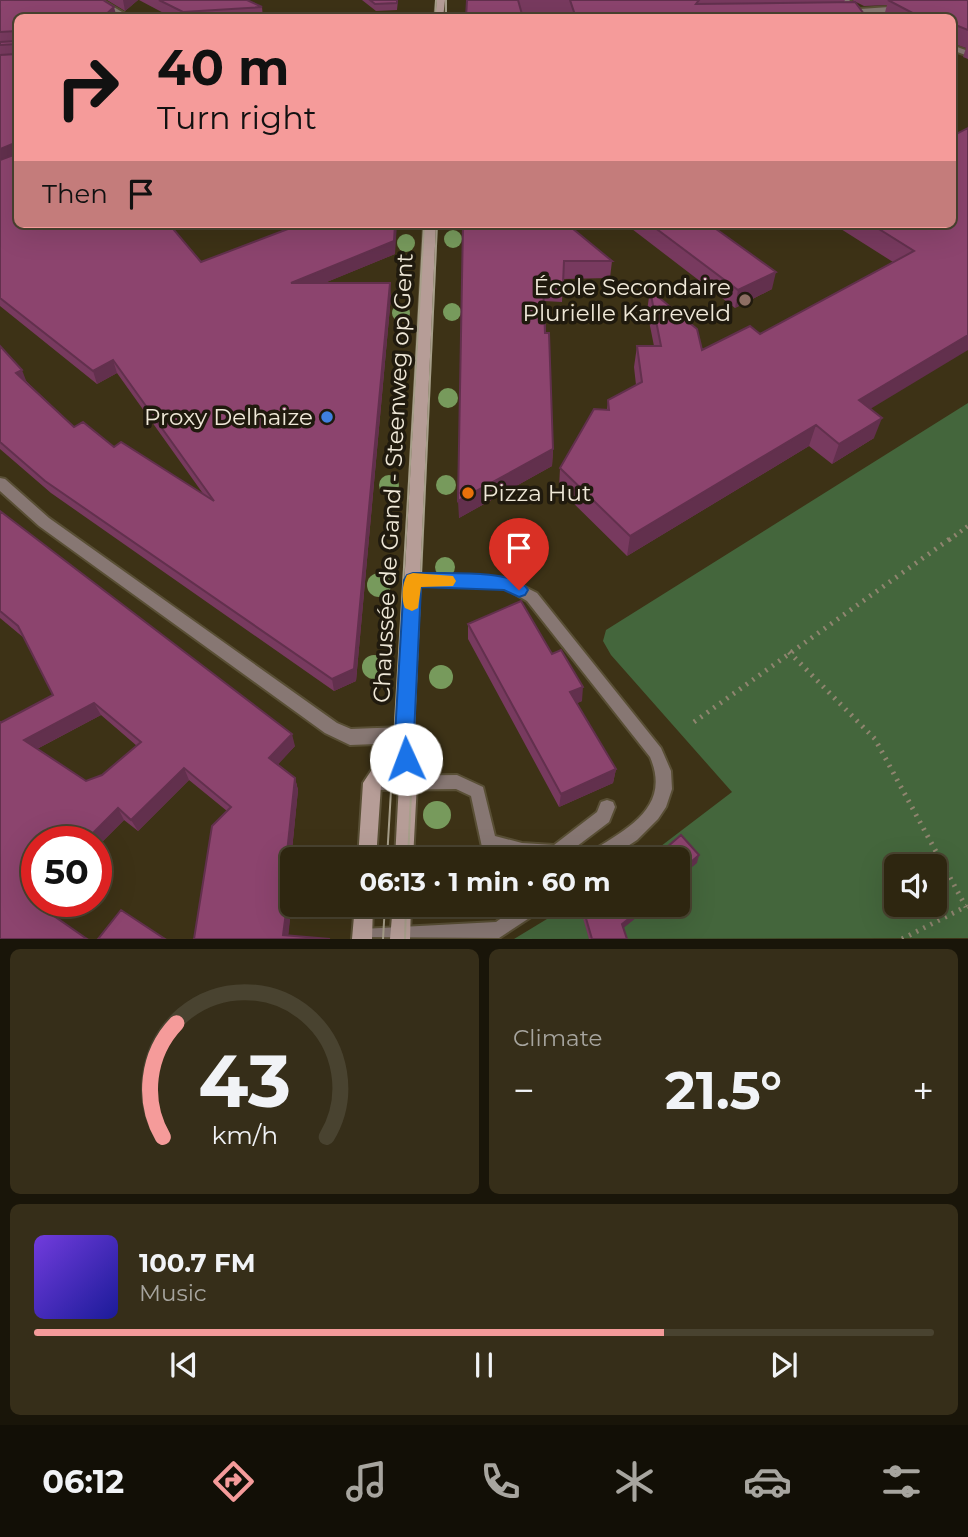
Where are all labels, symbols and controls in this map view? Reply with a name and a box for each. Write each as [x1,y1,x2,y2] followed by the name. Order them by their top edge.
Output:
[157,38,289,97] text: 40 m
[42,42,133,133] icon: right
[157,98,317,137] text: Turn right
[122,175,160,213] icon: arrive
[42,178,108,210] text: Then
[367,252,419,704] street label: Chaussée de Gand - Steenweg op Gent
[522,273,731,327] place label: École Secondaire Plurielle Karreveld
[737,292,753,308] marker: École Secondaire Plurielle Karreveld
[144,403,313,431] place label: Proxy Delhaize
[319,409,335,425] marker: Proxy Delhaize
[482,479,591,507] place label: Pizza Hut
[460,485,476,501] marker: Pizza Hut
[489,518,549,590] pin
[500,529,538,567] icon: arrive
[369,722,443,796] position arrow
[21,826,112,917] speed limit sign: 50
[884,854,947,917] map controls
[884,854,947,917] button: sound
[359,866,611,898] text: 06:13 · 1 min · 60 m
[513,1024,602,1052] text: Climate
[198,1038,291,1126] text: 43
[665,1059,782,1122] text: 21.5°
[513,1067,535,1114] text: −
[912,1067,934,1114] text: +
[211,1120,278,1150] text: km/h
[139,1247,255,1279] text: 100.7 FM
[139,1279,207,1307] text: Music
[165,1346,203,1384] icon: previous
[465,1346,503,1384] icon: pause
[765,1346,803,1384] icon: next
[209,1457,258,1506] icon: directions
[342,1457,391,1506] icon: music
[476,1457,525,1506] icon: phone
[610,1457,659,1506] icon: climate
[743,1457,792,1506] icon: car
[877,1457,926,1506] icon: filters
[42,1462,124,1501] text: 06:12

